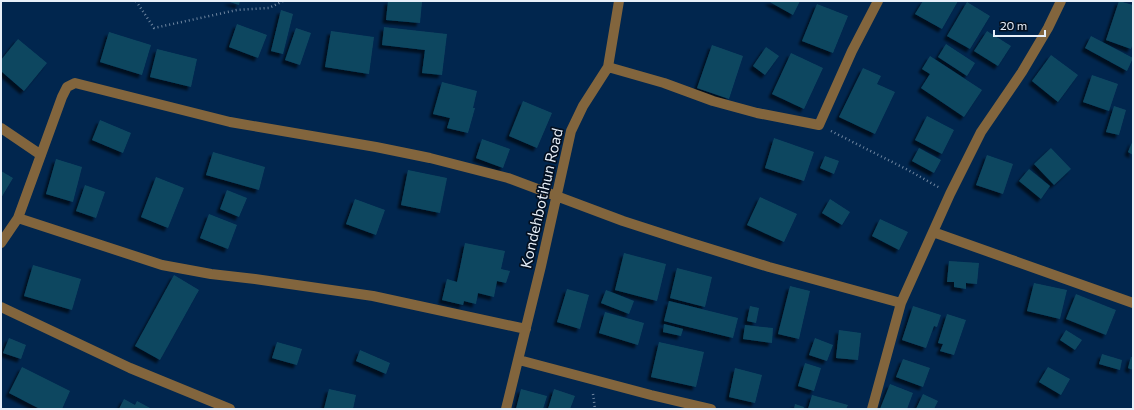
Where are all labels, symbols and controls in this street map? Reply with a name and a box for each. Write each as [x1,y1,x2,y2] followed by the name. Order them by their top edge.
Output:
[994,12,1045,38] scale bar
[1000,18,1027,32] text: 20 m
[516,126,566,270] street label: Kondehbotihun Road

